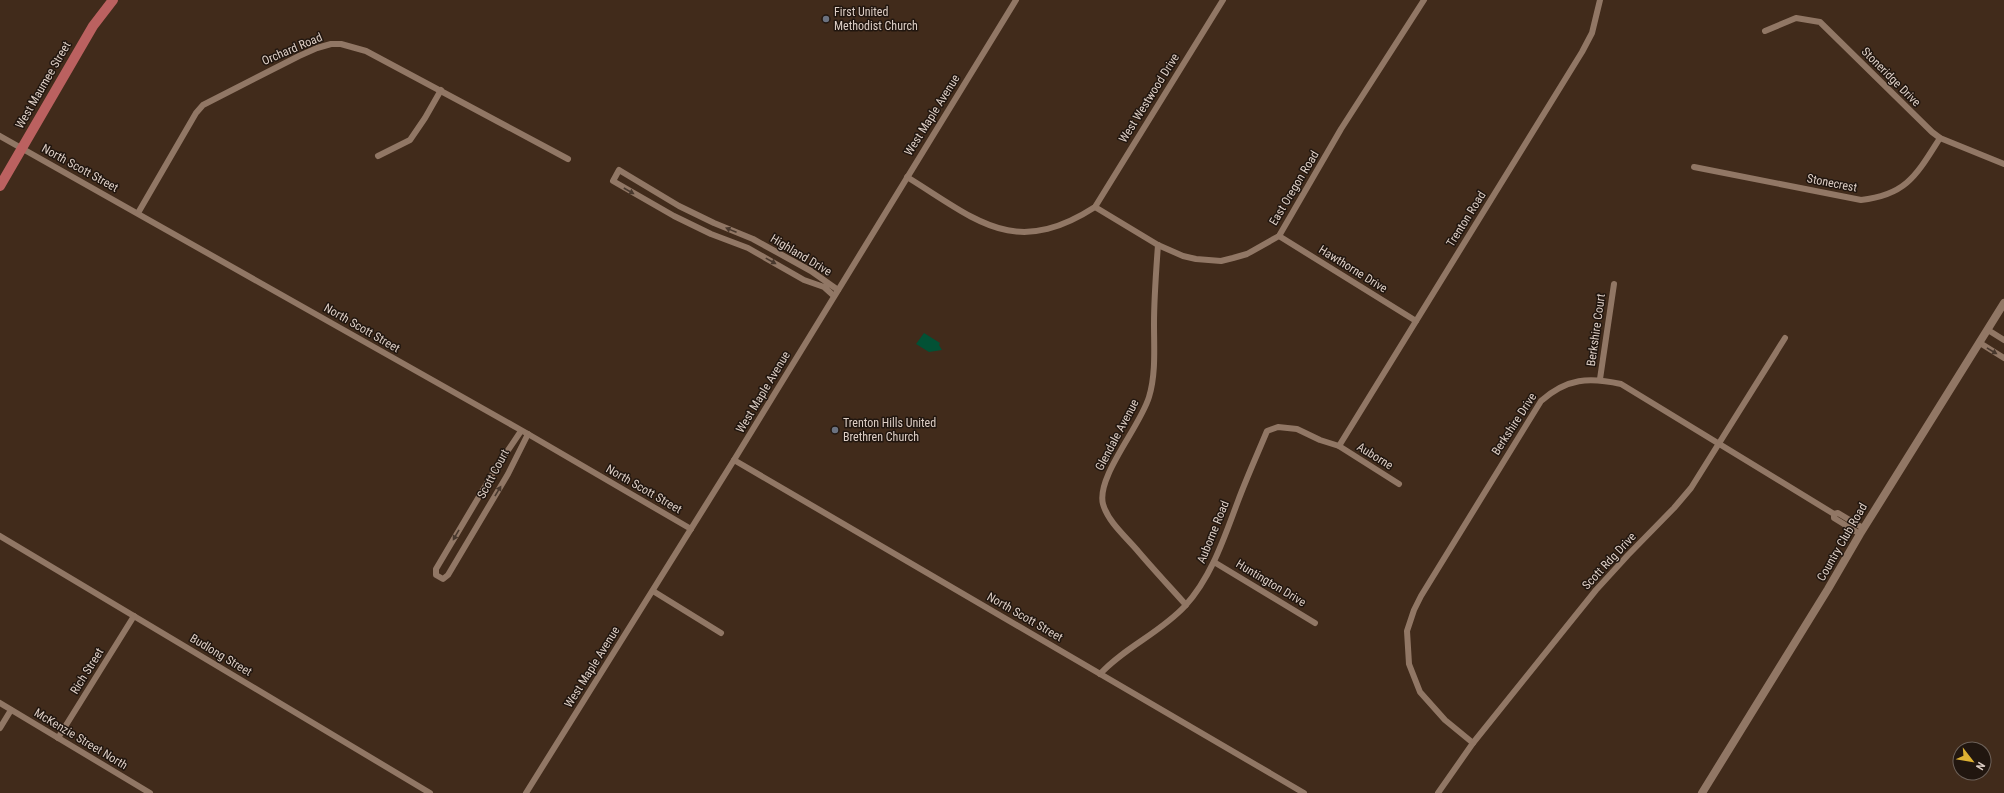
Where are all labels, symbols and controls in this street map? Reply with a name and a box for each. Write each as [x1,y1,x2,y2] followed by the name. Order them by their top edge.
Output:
[834,5,918,33] place label: First United Methodist Church
[821,14,831,24] marker: First United Methodist Church
[260,30,324,68] street label: Orchard Road
[12,39,74,131] street label: West Maumee Street
[1859,45,1924,110] street label: Stoneridge Drive
[1116,51,1182,145] street label: West Westwood Drive
[901,72,963,158] street label: West Maple Avenue
[39,141,121,195] street label: North Scott Street
[1266,148,1322,228] street label: East Oregon Road
[1806,171,1859,195] street label: Stonecrest
[624,187,635,194] one-way arrow
[1443,189,1489,249] street label: Trenton Road
[726,227,737,233] one-way arrow
[768,231,834,279] street label: Highland Drive
[1316,242,1390,296] street label: Hawthorne Drive
[765,258,776,264] one-way arrow
[1584,292,1608,367] street label: Berkshire Court
[322,301,403,356] street label: North Scott Street
[1986,347,1998,354] one-way arrow
[733,348,793,435] street label: West Maple Avenue
[1489,390,1539,458] street label: Berkshire Drive
[1092,397,1142,473] street label: Glendale Avenue
[843,416,936,444] place label: Trenton Hills United Brethren Church
[830,425,840,435] marker: Trenton Hills United Brethren Church
[1354,440,1396,473] street label: Auborne
[474,447,512,501] street label: Scott Court
[604,462,685,517] street label: North Scott Street
[494,486,502,496] one-way arrow
[1194,498,1232,565] street label: Auborne Road
[1814,501,1870,583] street label: Country Club Road
[453,529,460,541] one-way arrow
[1579,529,1639,592] street label: Scott Rdg Drive
[1234,557,1309,610] street label: Huntington Drive
[985,590,1066,645] street label: North Scott Street
[561,624,623,710] street label: West Maple Avenue
[188,631,255,679] street label: Budlong Street
[67,645,107,696] street label: Rich Street
[32,706,130,773] street label: McKenzie Street North
[1952,741,1992,781] north arrow
[1973,760,1987,772] text: N

